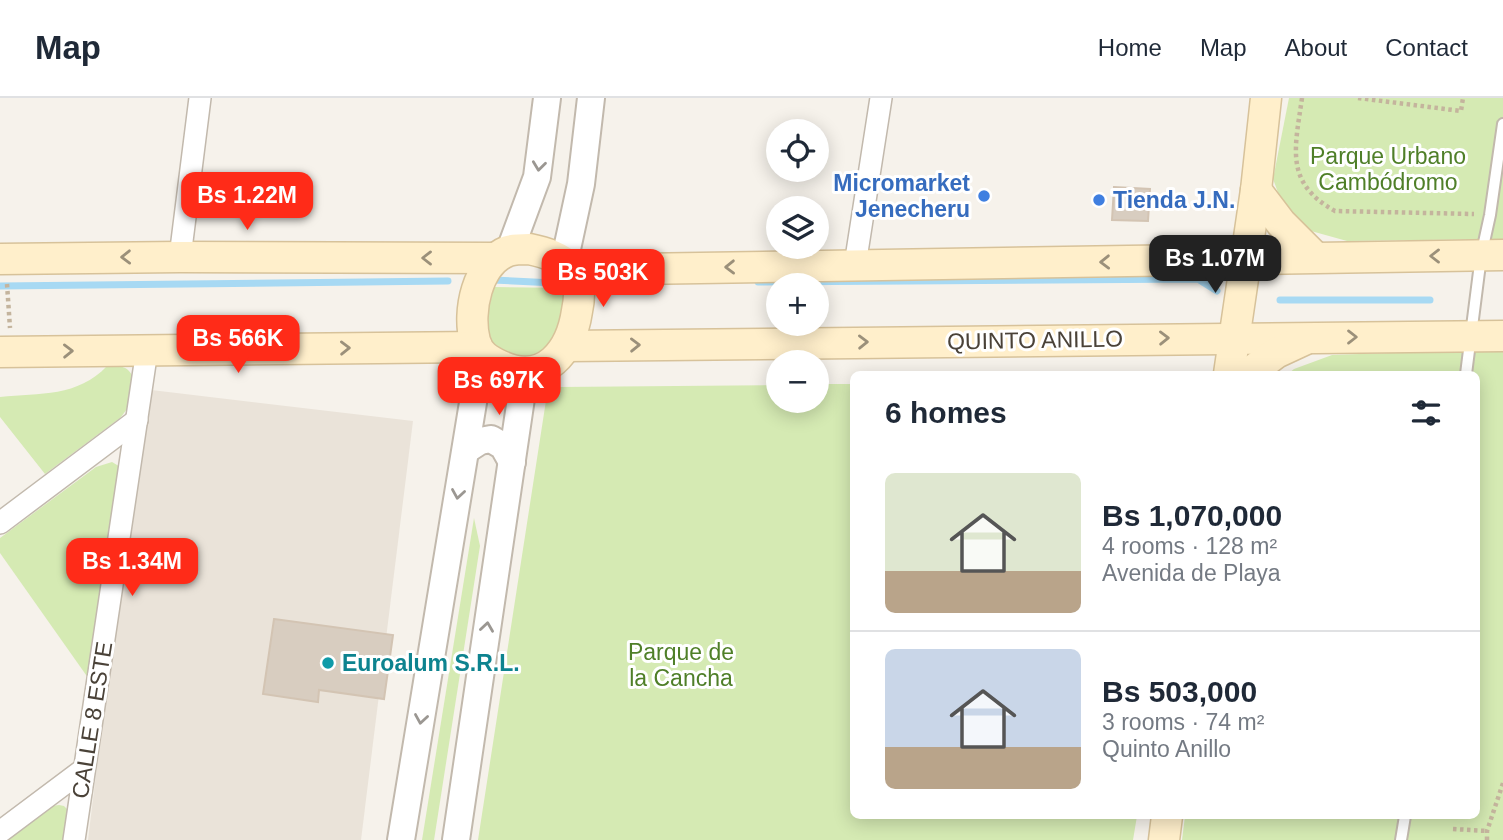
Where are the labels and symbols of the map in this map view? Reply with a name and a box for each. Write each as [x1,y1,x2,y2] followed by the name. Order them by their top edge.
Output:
[1310,143,1466,195] park label: Parque Urbano Cambódromo
[531,160,546,172] one-way arrow
[833,170,970,222] place label: Micromarket Jenecheru
[175,172,319,232] pin: Bs 1.22M
[1113,187,1235,213] place label: Tienda J.N.
[976,188,992,204] marker: Micromarket Jenecheru
[1091,192,1107,208] marker: Tienda J.N.
[1143,236,1287,295] pin: Bs 1.07M
[1429,248,1440,264] one-way arrow
[120,250,131,265] one-way arrow
[421,250,432,266] one-way arrow
[538,250,668,309] pin: Bs 503K
[1099,254,1110,270] one-way arrow
[725,259,735,275] one-way arrow
[173,316,303,375] pin: Bs 566K
[947,325,1123,355] street label: QUINTO ANILLO
[1347,329,1357,345] one-way arrow
[1159,330,1170,346] one-way arrow
[858,334,869,350] one-way arrow
[631,337,641,353] one-way arrow
[340,340,350,356] one-way arrow
[63,343,74,359] one-way arrow
[434,358,564,417] pin: Bs 697K
[451,488,466,500] one-way arrow
[60,538,204,598] pin: Bs 1.34M
[480,621,495,633] one-way arrow
[628,639,734,691] park label: Parque de la Cancha
[67,640,117,800] street label: CALLE 8 ESTE
[342,650,520,676] place label: Euroalum S.R.L.
[320,655,336,671] marker: Euroalum S.R.L.
[414,713,429,724] one-way arrow

